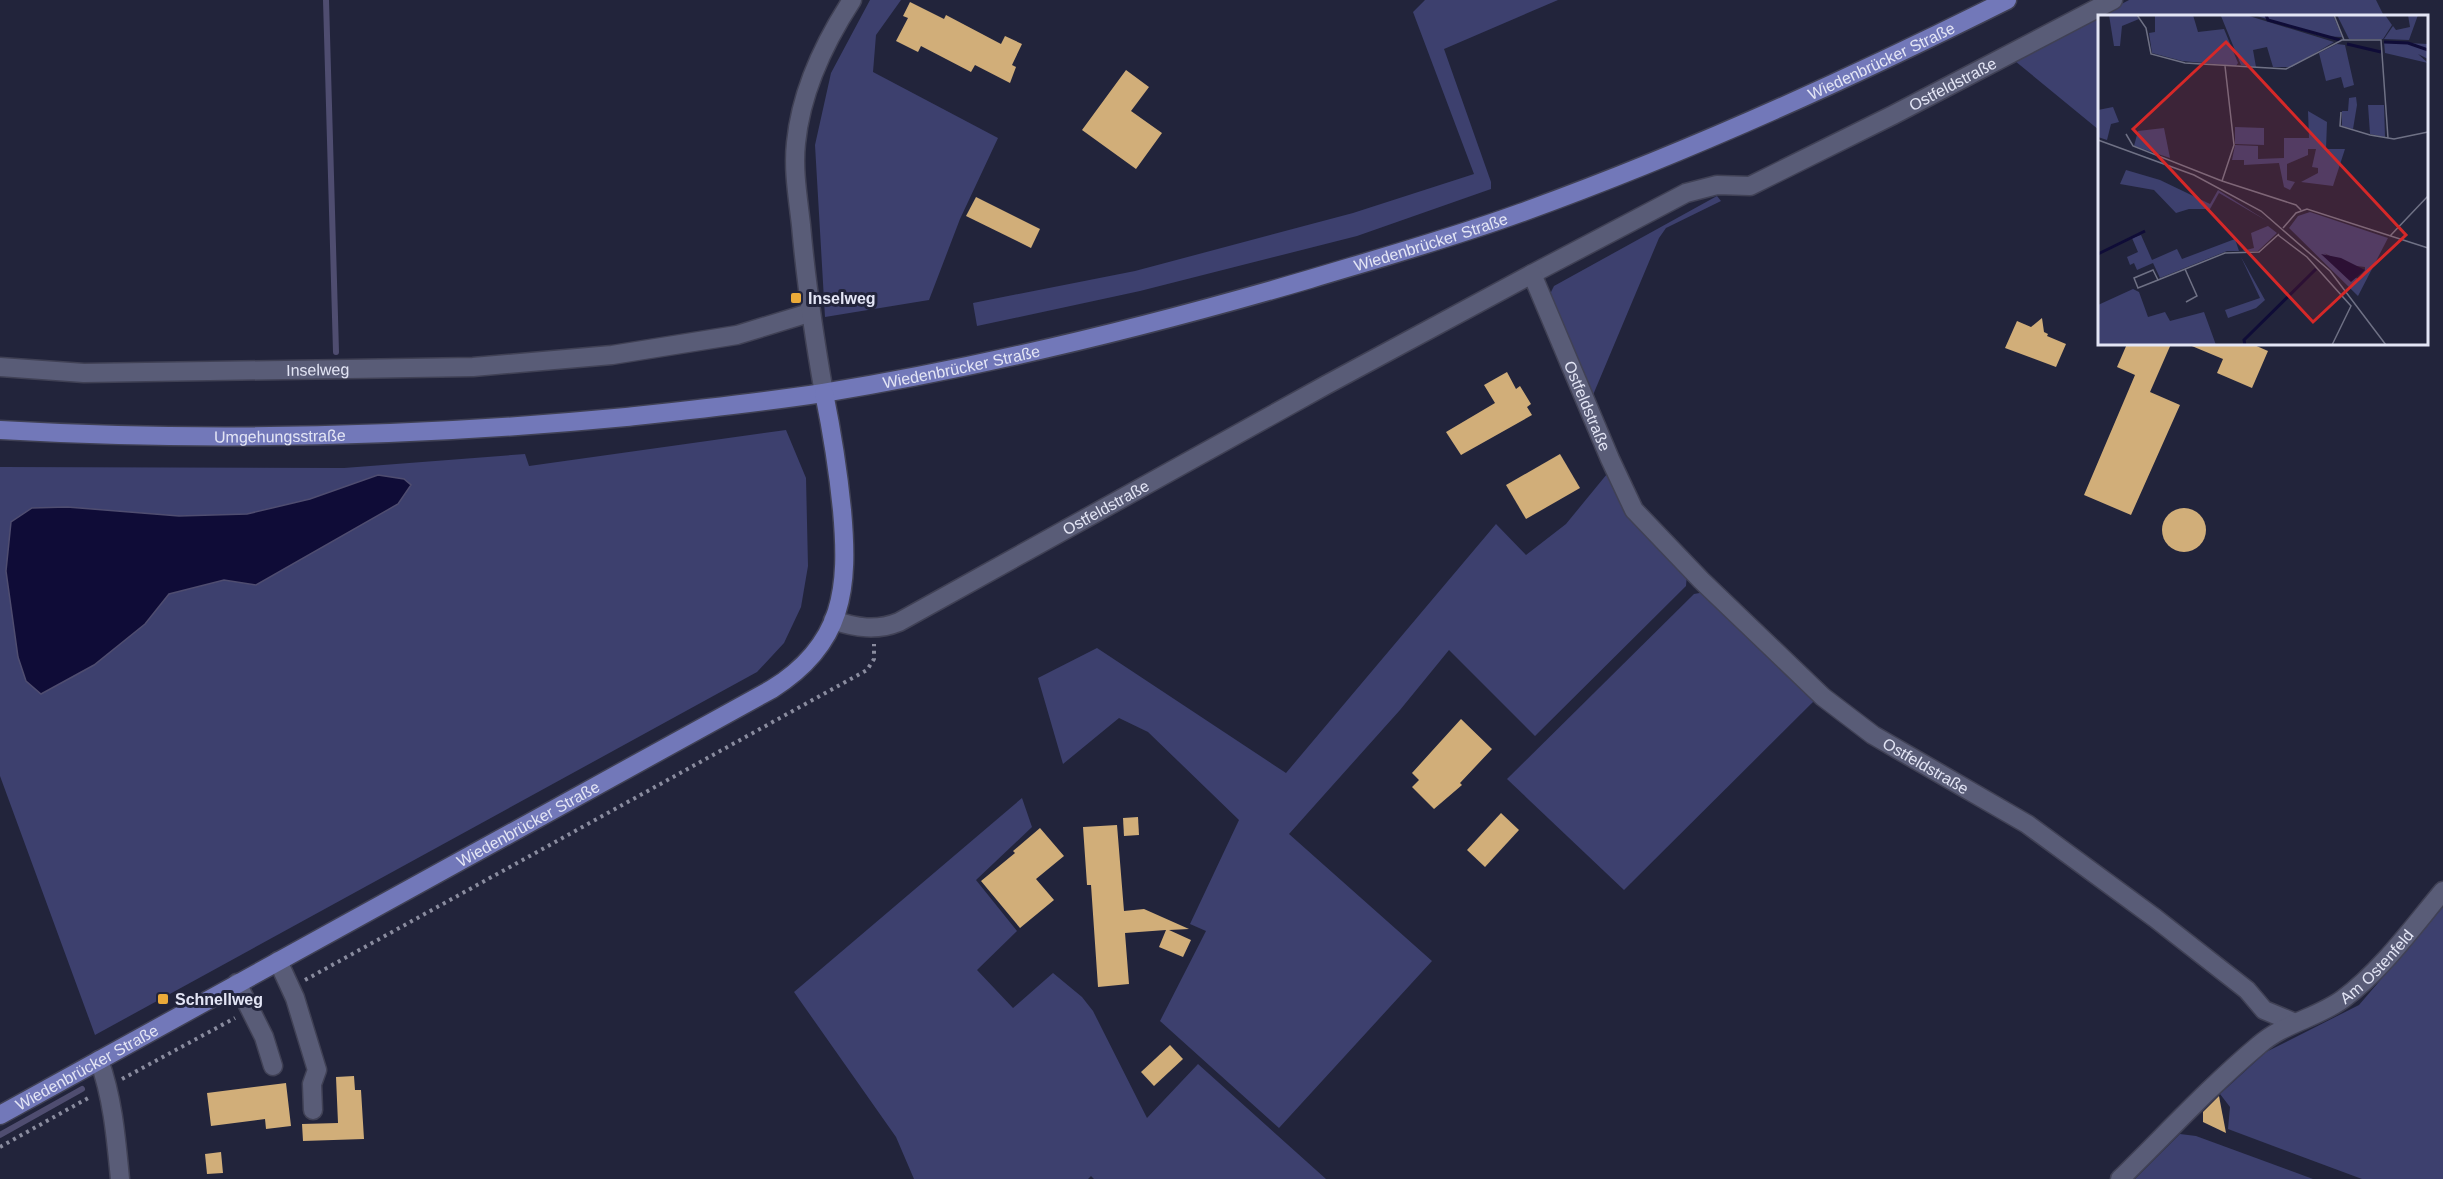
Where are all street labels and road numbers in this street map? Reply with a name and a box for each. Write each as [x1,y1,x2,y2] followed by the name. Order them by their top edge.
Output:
[1805,19,1957,103] street label: Wiedenbrücker Straße
[1906,54,1999,114] street label: Ostfeldstraße
[1352,210,1510,274] street label: Wiedenbrücker Straße
[881,342,1042,391] street label: Wiedenbrücker Straße
[1561,358,1614,453] street label: Ostfeldstraße
[286,360,349,378] street label: Inselweg
[214,426,346,445] street label: Umgehungsstraße
[1060,476,1152,538] street label: Ostfeldstraße
[1880,734,1972,797] street label: Ostfeldstraße
[454,777,602,870] street label: Wiedenbrücker Straße
[2336,926,2416,1007] street label: Am Ostenfeld
[12,1021,161,1113] street label: Wiedenbrücker Straße

